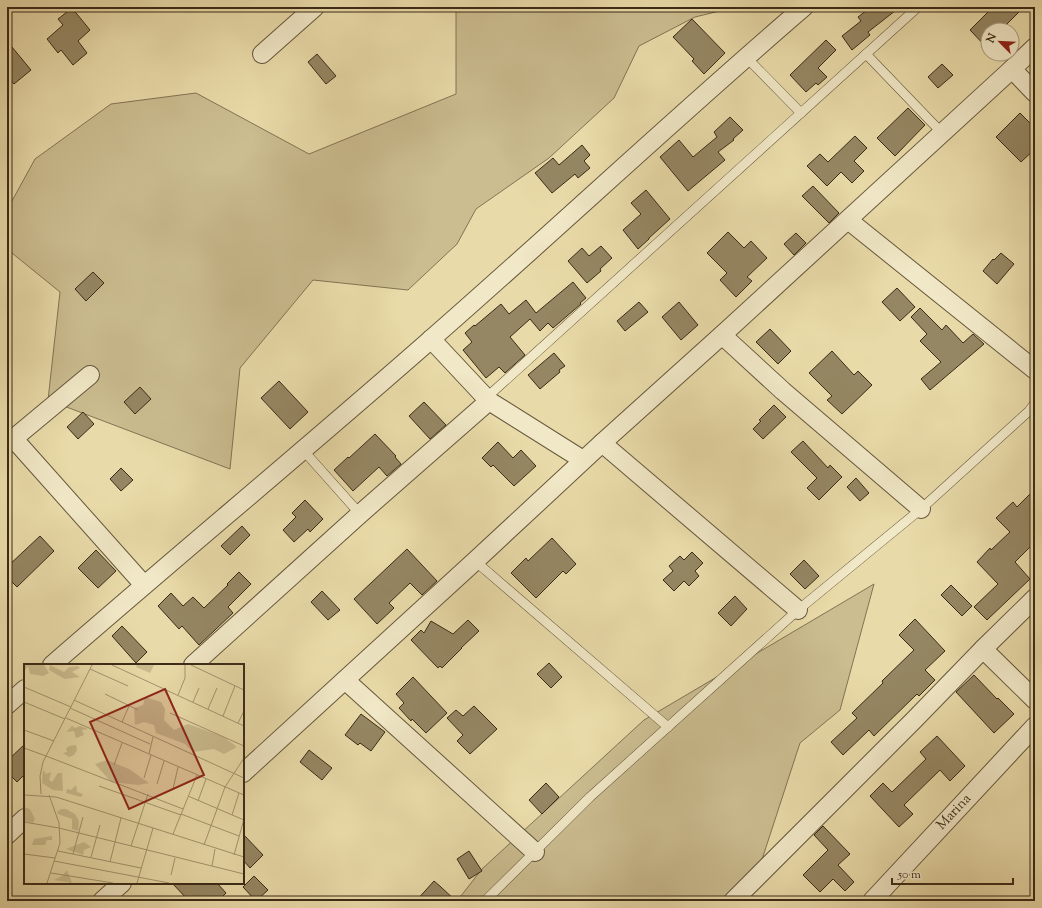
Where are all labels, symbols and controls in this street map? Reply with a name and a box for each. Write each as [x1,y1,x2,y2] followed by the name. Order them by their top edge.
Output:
[980,22,1020,62] north arrow
[982,31,1001,47] text: N
[24,664,244,884] inset map
[932,789,977,835] street label: Marina
[892,860,1013,886] scale bar
[897,866,921,884] text: 50 m

